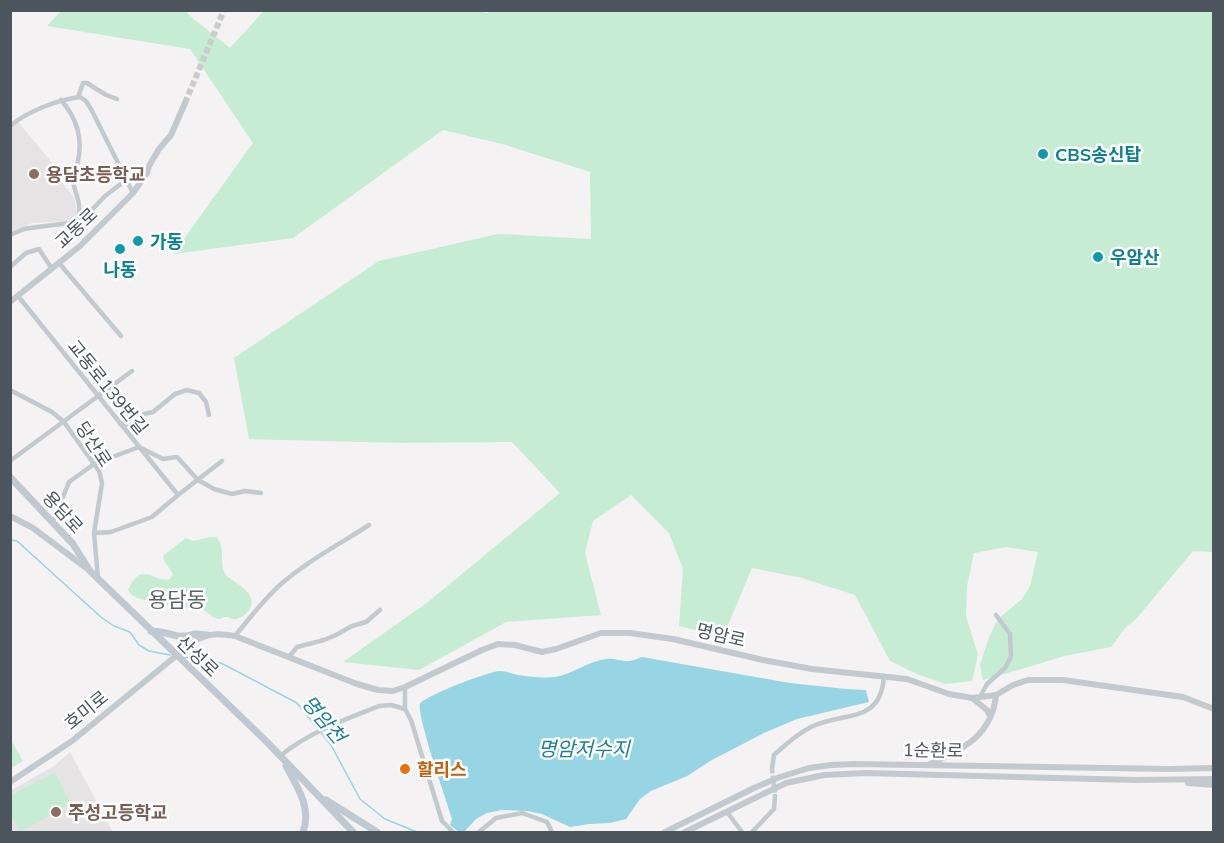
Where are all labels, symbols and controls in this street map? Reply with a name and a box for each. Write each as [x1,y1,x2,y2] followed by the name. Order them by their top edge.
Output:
[1055,143,1141,166] place label: CBS송신탑
[1036,147,1050,161] marker: CBS송신탑
[46,163,145,186] place label: 용담초등학교
[27,167,41,181] marker: 용담초등학교
[50,203,102,253] street label: 교동로
[150,230,183,253] place label: 가동
[131,234,145,248] marker: 가동
[113,242,127,256] marker: 나동
[1110,246,1160,269] place label: 우암산
[1091,250,1105,264] marker: 우암산
[103,258,137,281] place label: 나동
[63,335,153,439] street label: 교동로139번길
[71,417,117,471] street label: 당산로
[38,486,88,538] street label: 용담로
[148,586,206,612] district label: 용담동
[694,618,748,652] street label: 명암로
[172,630,224,682] street label: 산성로
[59,685,113,735] street label: 호미로
[297,690,353,750] water label: 명암천
[538,736,632,761] water label: 명암저수지
[903,738,963,762] street label: 1순환로
[417,758,467,781] place label: 할리스
[398,762,412,776] marker: 할리스
[68,801,167,824] place label: 주성고등학교
[49,805,63,819] marker: 주성고등학교

